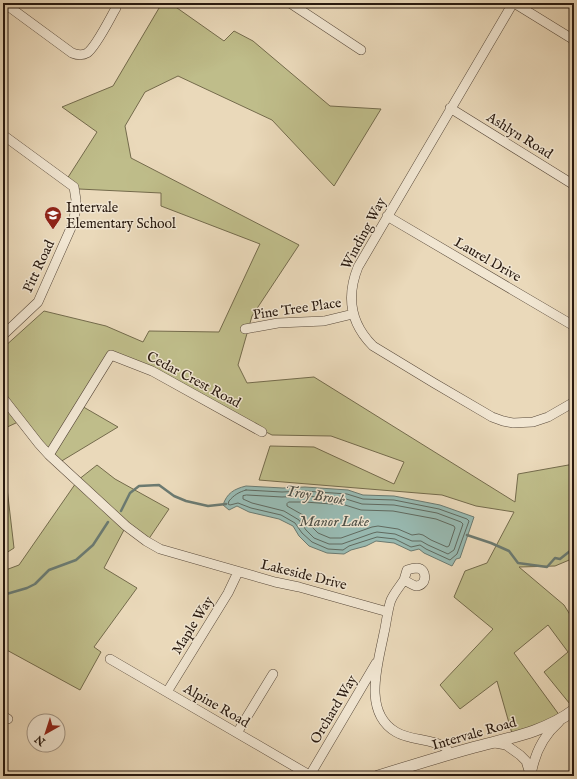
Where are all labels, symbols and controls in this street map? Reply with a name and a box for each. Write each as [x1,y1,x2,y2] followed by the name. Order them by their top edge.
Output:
[482,108,556,164] street label: Ashlyn Road
[337,194,390,273] street label: Winding Way
[66,199,176,233] place label: Intervale Elementary School
[43,205,63,230] school or university icon: Intervale Elementary School
[451,233,525,287] street label: Laurel Drive
[19,237,59,296] street label: Pitt Road
[252,294,343,324] street label: Pine Tree Place
[143,348,244,413] street label: Cedar Crest Road
[283,481,346,510] water label: Troy Brook
[299,512,369,531] water label: Manor Lake
[259,556,349,594] street label: Lakeside Drive
[168,593,218,658] street label: Maple Way
[306,672,362,747] street label: Orchard Way
[179,679,253,732] street label: Alpine Road
[26,713,66,753] north arrow
[430,713,519,755] street label: Intervale Road
[32,731,49,749] text: N

